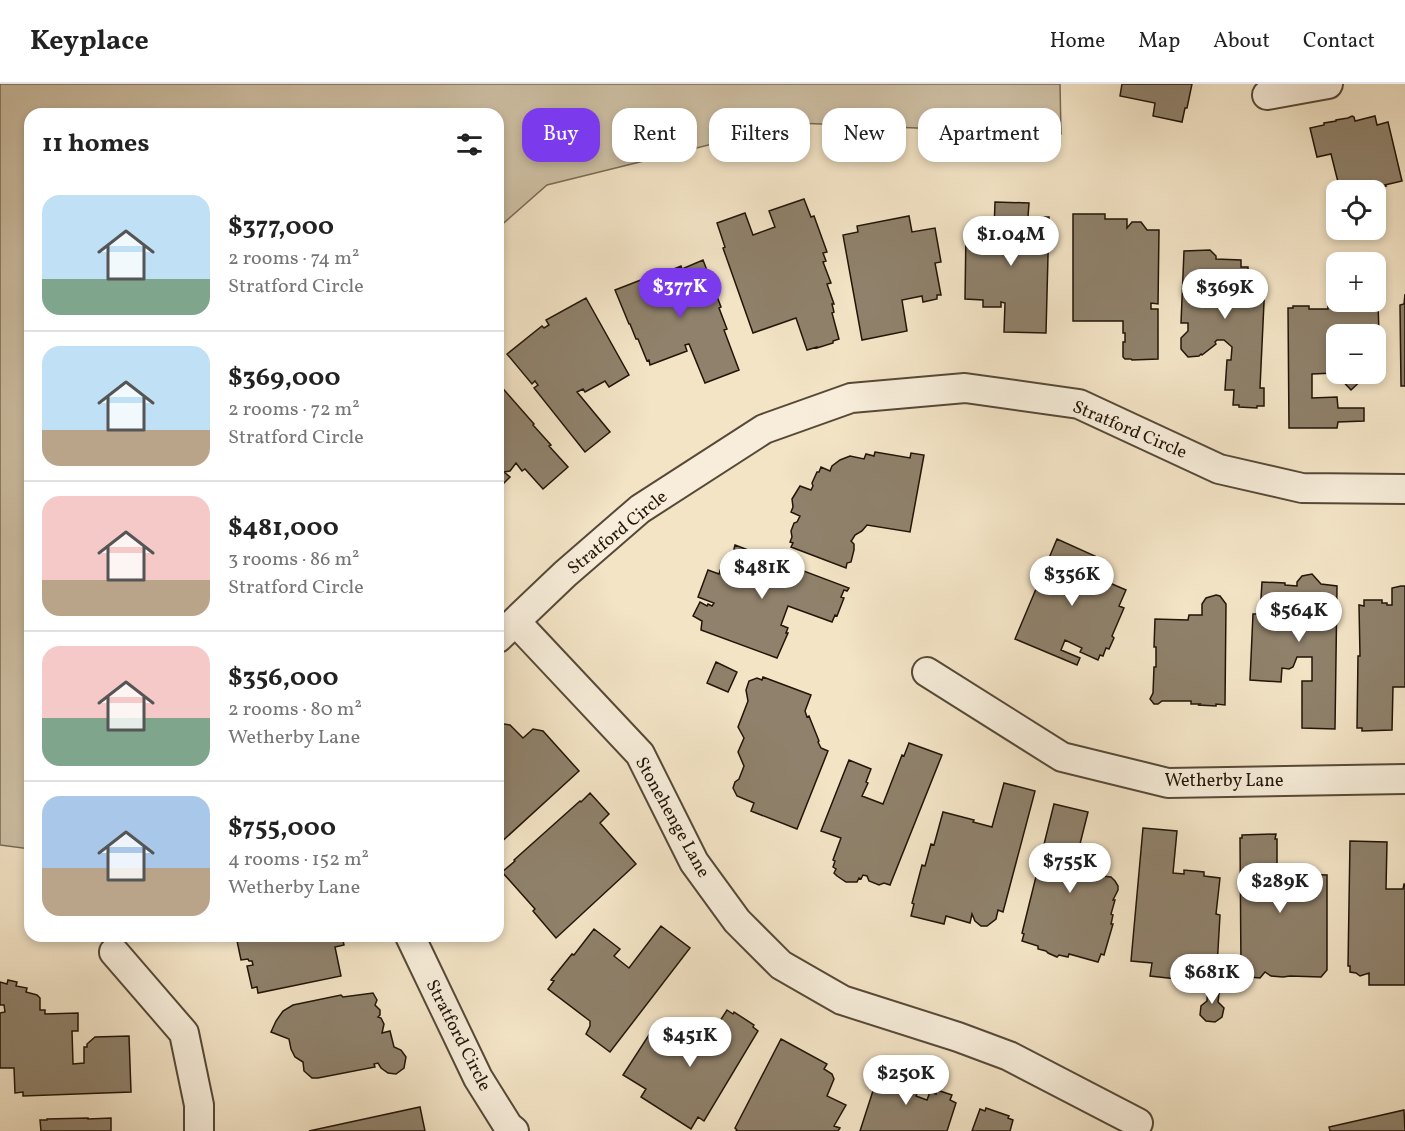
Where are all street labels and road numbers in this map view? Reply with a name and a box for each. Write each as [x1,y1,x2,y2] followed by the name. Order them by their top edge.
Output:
[1068,395,1190,466] street label: Stratford Circle
[563,485,673,581] street label: Stratford Circle
[628,753,715,883] street label: Stonehenge Lane
[1164,769,1284,794] street label: Wetherby Lane
[419,976,497,1096] street label: Stratford Circle

